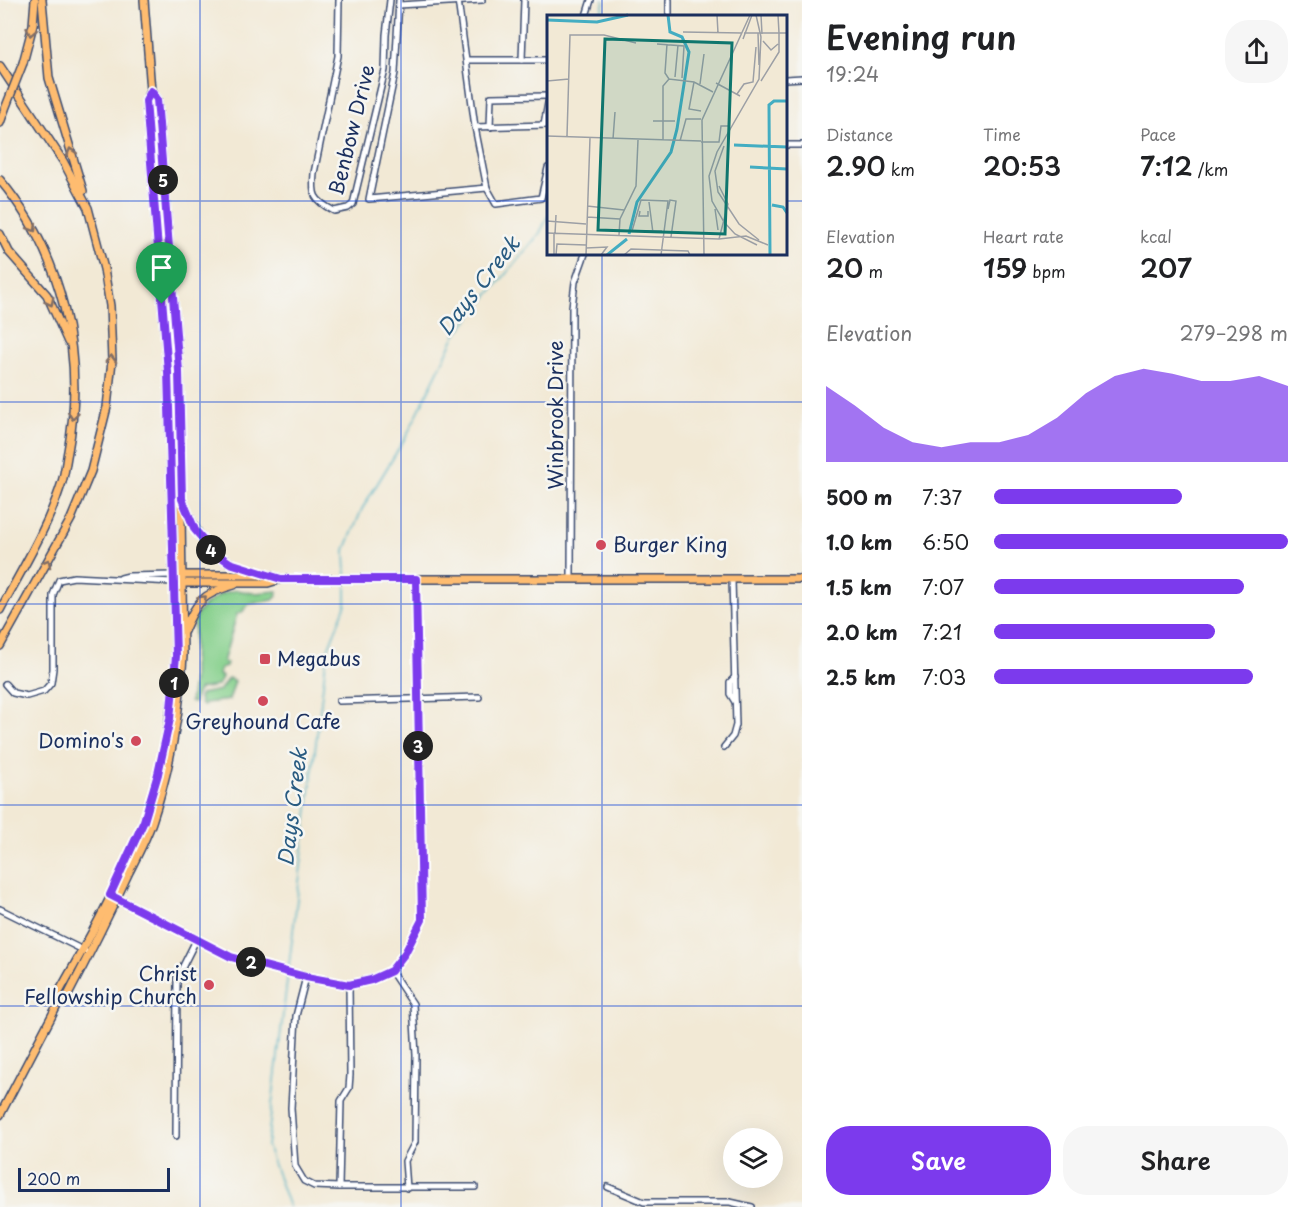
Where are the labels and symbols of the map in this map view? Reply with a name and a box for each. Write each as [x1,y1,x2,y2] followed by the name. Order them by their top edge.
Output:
[547,15,787,255] inset map
[26,27,39,37] one-way arrow
[320,61,382,198] street label: Benbow Drive
[66,147,78,158] one-way arrow
[148,165,178,195] pin: 5
[25,222,37,232] one-way arrow
[428,227,527,341] water label: Days Creek
[136,242,187,304] pin
[42,296,54,307] one-way arrow
[540,340,570,490] street label: Winbrook Drive
[105,355,117,364] one-way arrow
[67,411,80,420] one-way arrow
[613,529,728,559] place label: Burger King
[196,535,226,565] pin: 4
[594,538,608,552] marker: Burger King
[40,558,51,569] one-way arrow
[195,596,206,607] one-way arrow
[277,643,361,673] place label: Megabus
[258,652,272,666] marker: Megabus
[159,668,189,698] pin: 1
[256,694,270,708] marker: Greyhound Cafe
[185,706,341,736] place label: Greyhound Cafe
[38,725,124,755] place label: Domino's
[403,731,433,761] pin: 3
[129,734,143,748] marker: Domino's
[268,745,314,868] water label: Days Creek
[236,947,266,977] pin: 2
[24,958,197,1011] place label: Christ Fellowship Church
[202,978,216,992] marker: Christ Fellowship Church
[18,1165,170,1192] scale bar

